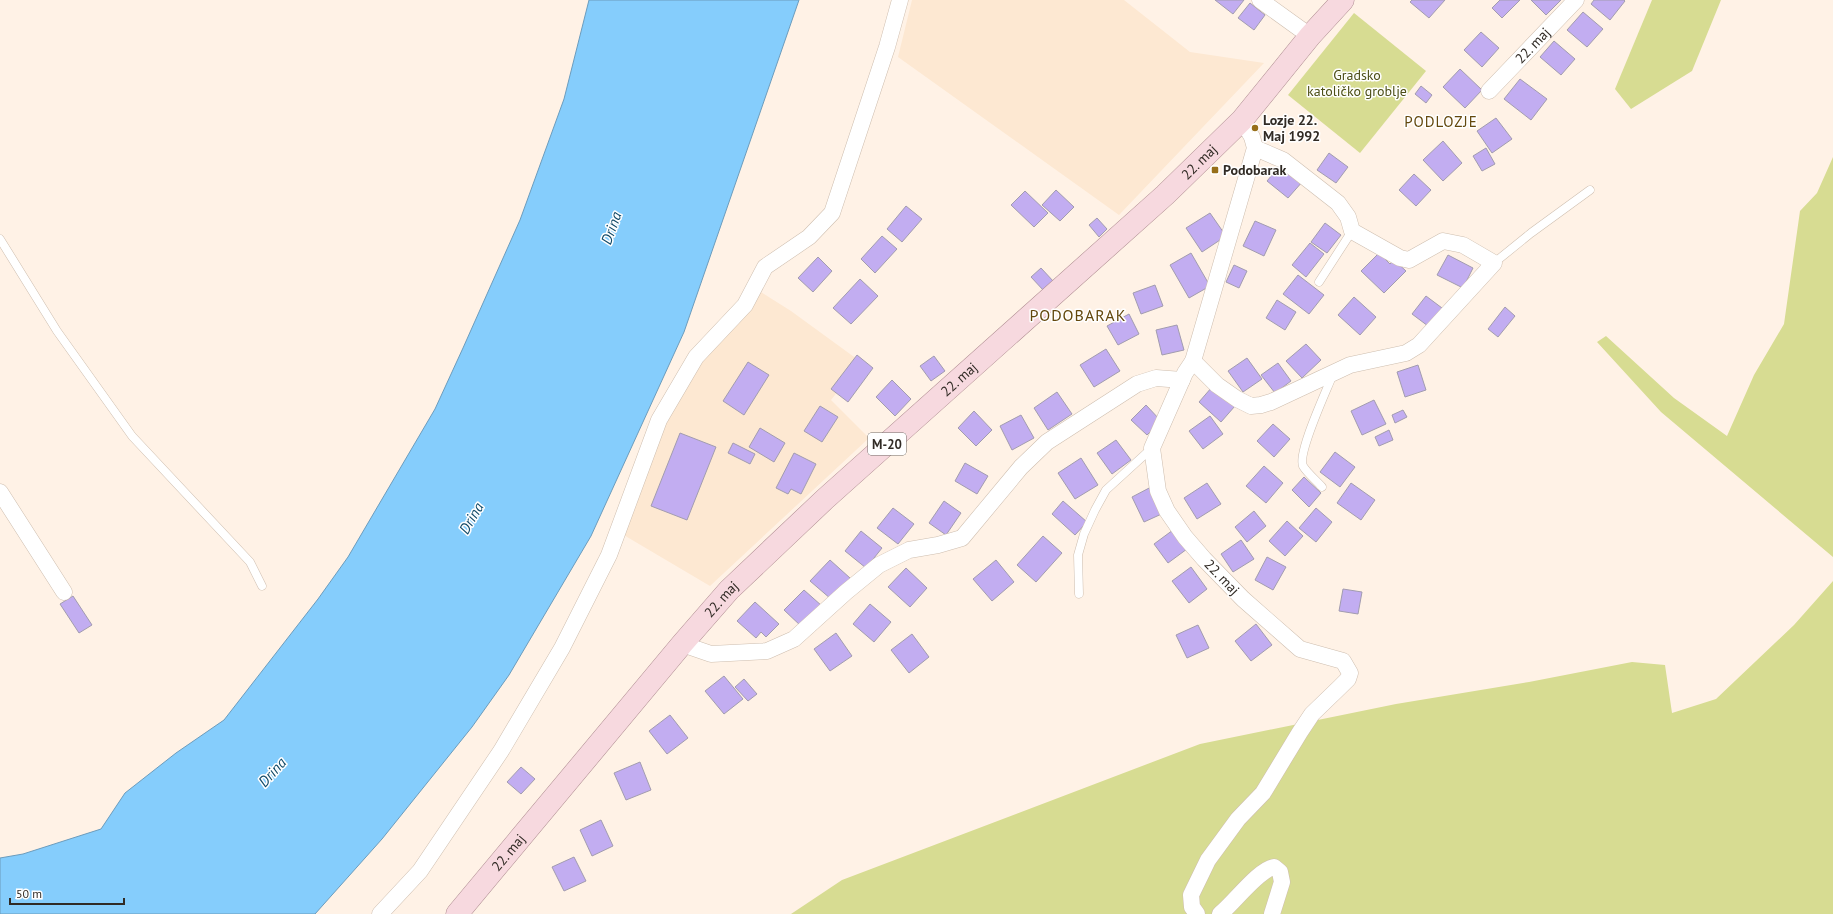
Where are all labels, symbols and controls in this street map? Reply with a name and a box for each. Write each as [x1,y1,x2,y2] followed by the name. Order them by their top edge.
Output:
[1511,24,1554,67] street label: 22. maj
[1307,66,1407,100] park label: Gradsko katoličko groblje
[1263,111,1320,145] place label: Lozje 22. Maj 1992
[1404,112,1478,131] district label: PODLOZJE
[1250,123,1260,133] marker: Lozje 22. Maj 1992
[1177,140,1221,183] street label: 22. maj
[1223,161,1286,179] place label: Podobarak
[1210,165,1220,175] marker: Podobarak
[596,208,626,247] water label: Drina
[1030,305,1126,325] district label: PODOBARAK
[937,358,981,400] street label: 22. maj
[868,433,906,455] road number: M-20
[454,498,488,537] water label: Drina
[1201,555,1243,599] street label: 22. maj
[700,577,742,621] street label: 22. maj
[254,753,291,791] water label: Drina
[488,830,529,875] street label: 22. maj
[10,880,124,906] scale bar
[16,886,42,901] text: 50 m

